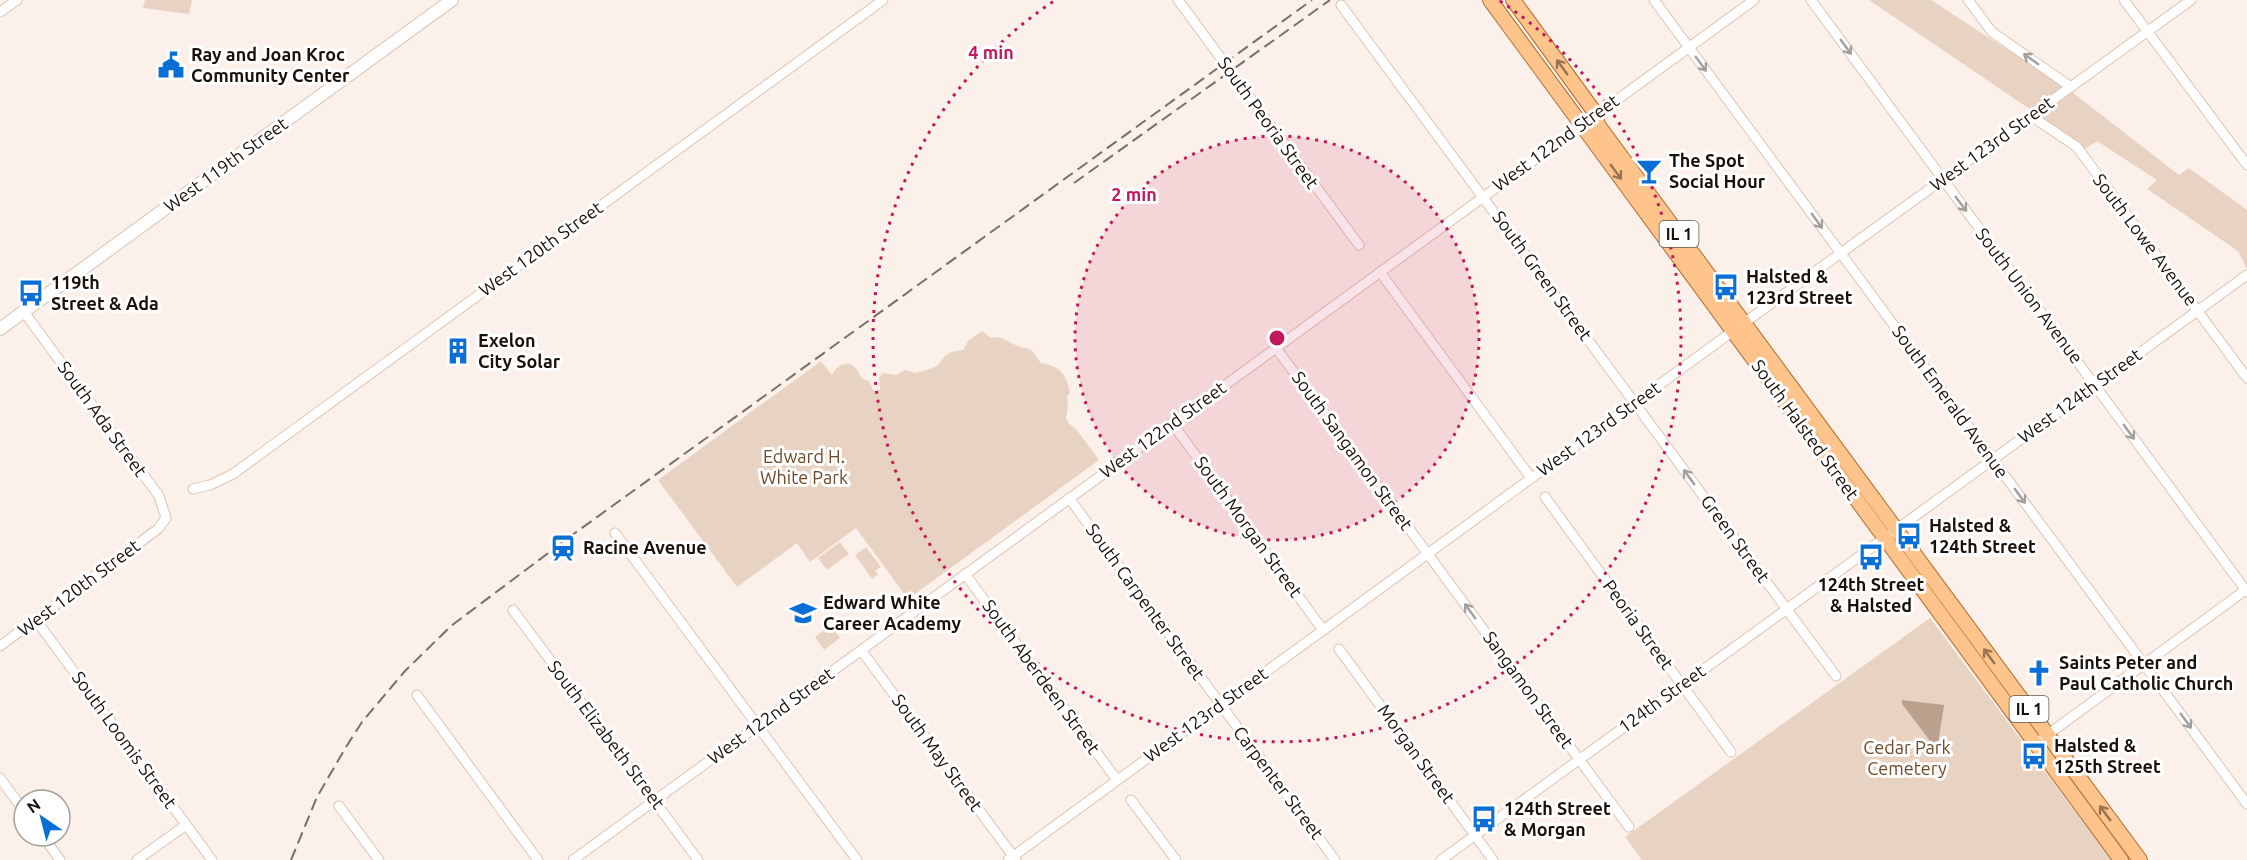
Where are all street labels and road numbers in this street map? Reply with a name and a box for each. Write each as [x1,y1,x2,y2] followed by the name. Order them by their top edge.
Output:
[1214,53,1323,192] street label: South Peoria Street
[1488,90,1622,195] street label: West 122nd Street
[1926,92,2057,195] street label: West 123rd Street
[160,113,291,216] street label: West 119th Street
[2090,169,2202,309] street label: South Lowe Avenue
[475,197,606,300] street label: West 120th Street
[1489,207,1596,344] street label: South Green Street
[1660,221,1698,247] road number: IL 1
[1972,224,2087,367] street label: South Union Avenue
[1889,321,2013,481] street label: South Emerald Avenue
[2014,344,2145,447] street label: West 124th Street
[1748,356,1863,503] street label: South Halsted Street
[54,357,151,480] street label: South Ada Street
[1289,367,1417,534] street label: South Sangamon Street
[1095,377,1229,482] street label: West 122nd Street
[1533,377,1664,480] street label: West 123rd Street
[1191,452,1307,601] street label: South Morgan Street
[1697,491,1774,586] street label: Green Street
[1083,520,1209,683] street label: South Carpenter Street
[13,535,143,640] street label: West 120th Street
[1600,576,1678,673] street label: Peoria Street
[979,595,1104,757] street label: South Aberdeen Street
[1480,627,1578,752] street label: Sangamon Street
[544,656,669,813] street label: South Elizabeth Street
[1614,660,1709,736] street label: 124th Street
[703,663,837,768] street label: West 122nd Street
[1140,663,1271,766] street label: West 123rd Street
[69,667,181,812] street label: South Loomis Street
[889,690,987,815] street label: South May Street
[2010,696,2048,722] road number: IL 1
[1374,700,1459,807] street label: Morgan Street
[1230,722,1328,843] street label: Carpenter Street

